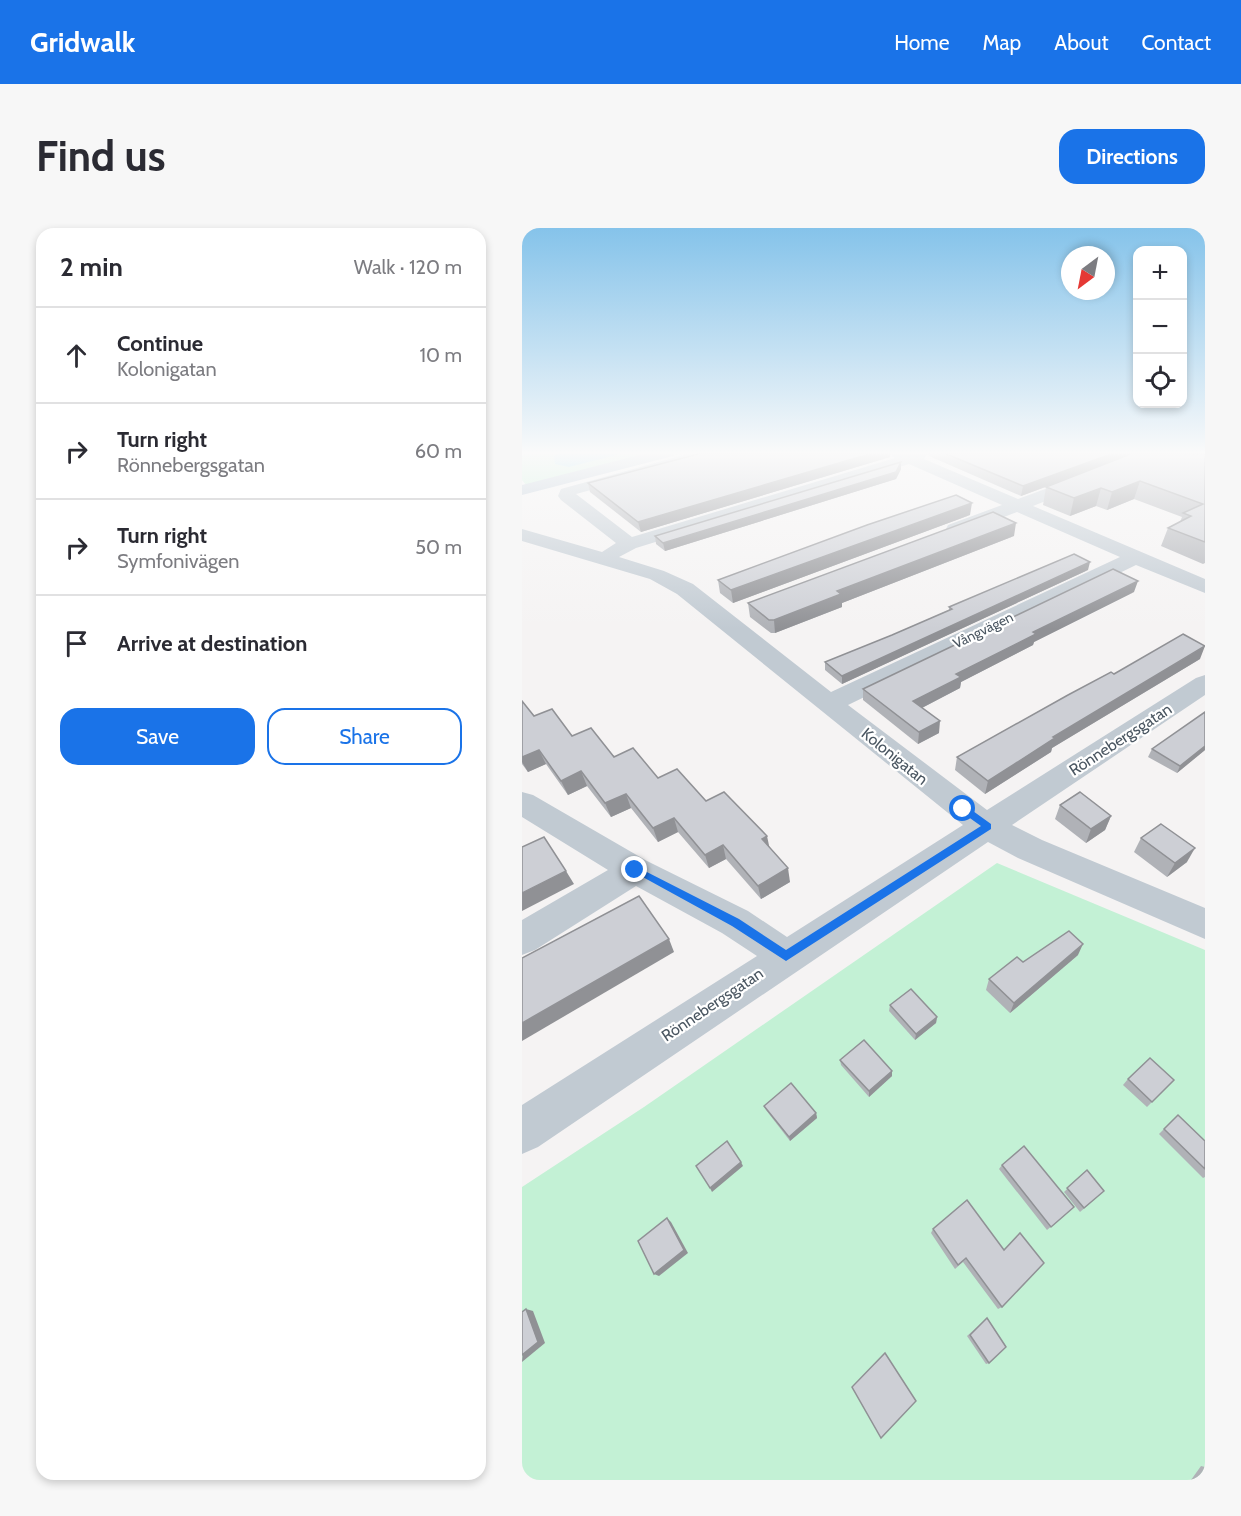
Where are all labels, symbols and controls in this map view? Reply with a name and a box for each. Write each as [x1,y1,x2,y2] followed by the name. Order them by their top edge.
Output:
[30,25,135,59] text: Gridwalk
[894,30,950,55] text: Home
[983,30,1021,55] text: Map
[1054,30,1108,55] text: About
[1141,30,1211,55] text: Contact
[1059,129,1205,184] button: Directions
[36,130,165,182] text: Find us
[1061,246,1115,300] north arrow
[1133,246,1187,408] map controls
[1133,246,1187,300] button: +
[60,251,123,283] text: 2 min
[354,255,462,279] text: Walk · 120 m
[1133,300,1187,354] button: −
[117,330,203,357] text: Continue
[60,339,93,372] icon: ahead
[419,343,462,367] text: 10 m
[1133,354,1187,408] button: locate
[117,357,217,381] text: Kolonigatan
[117,426,207,453] text: Turn right
[60,435,93,468] icon: right
[415,439,462,463] text: 60 m
[117,453,265,477] text: Rönnebergsgatan
[117,522,207,549] text: Turn right
[60,531,93,564] icon: right
[415,535,462,559] text: 50 m
[117,549,239,573] text: Symfonivägen
[950,608,1016,652] street label: Vångvägen
[60,627,93,660] icon: arrive
[117,630,307,657] text: Arrive at destination
[1065,699,1175,780] street label: Rönnebergsgatan
[60,708,255,765] button: Save
[267,708,462,765] button: Share
[858,724,932,789] street label: Kolonigatan
[949,795,975,821] route start
[621,856,647,882] route end
[658,963,767,1045] street label: Rönnebergsgatan

